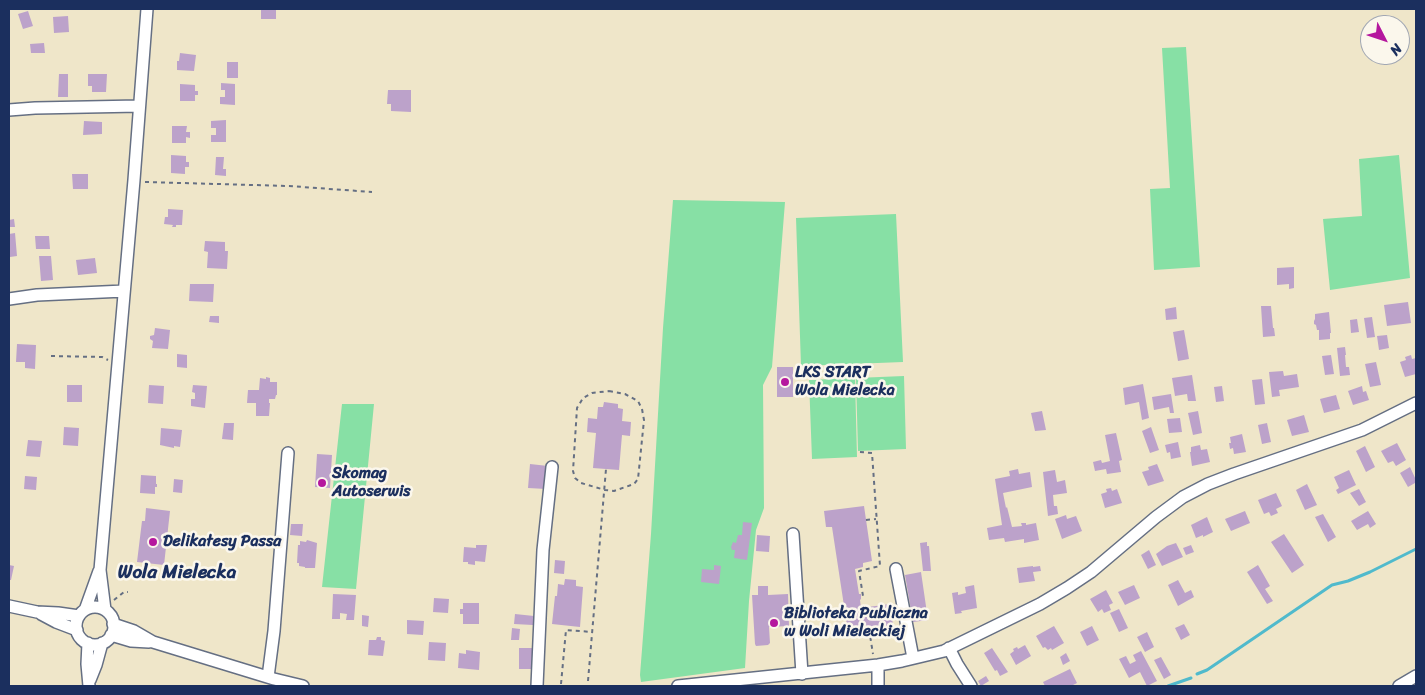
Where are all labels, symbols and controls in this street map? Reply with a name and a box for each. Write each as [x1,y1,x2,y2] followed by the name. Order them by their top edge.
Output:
[1360,15,1410,65] north arrow
[1383,38,1409,61] text: N
[795,363,895,401] place label: LKS START Wola Mielecka
[779,376,791,388] marker: LKS START Wola Mielecka
[332,464,411,502] place label: Skomag Autoserwis
[316,477,328,489] marker: Skomag Autoserwis
[163,532,281,552] place label: Delikatesy Passa
[147,536,159,548] marker: Delikatesy Passa
[118,562,236,584] district label: Wola Mielecka
[784,604,928,642] place label: Biblioteka Publiczna w Woli Mieleckiej
[768,617,780,629] marker: Biblioteka Publiczna w Woli Mieleckiej

